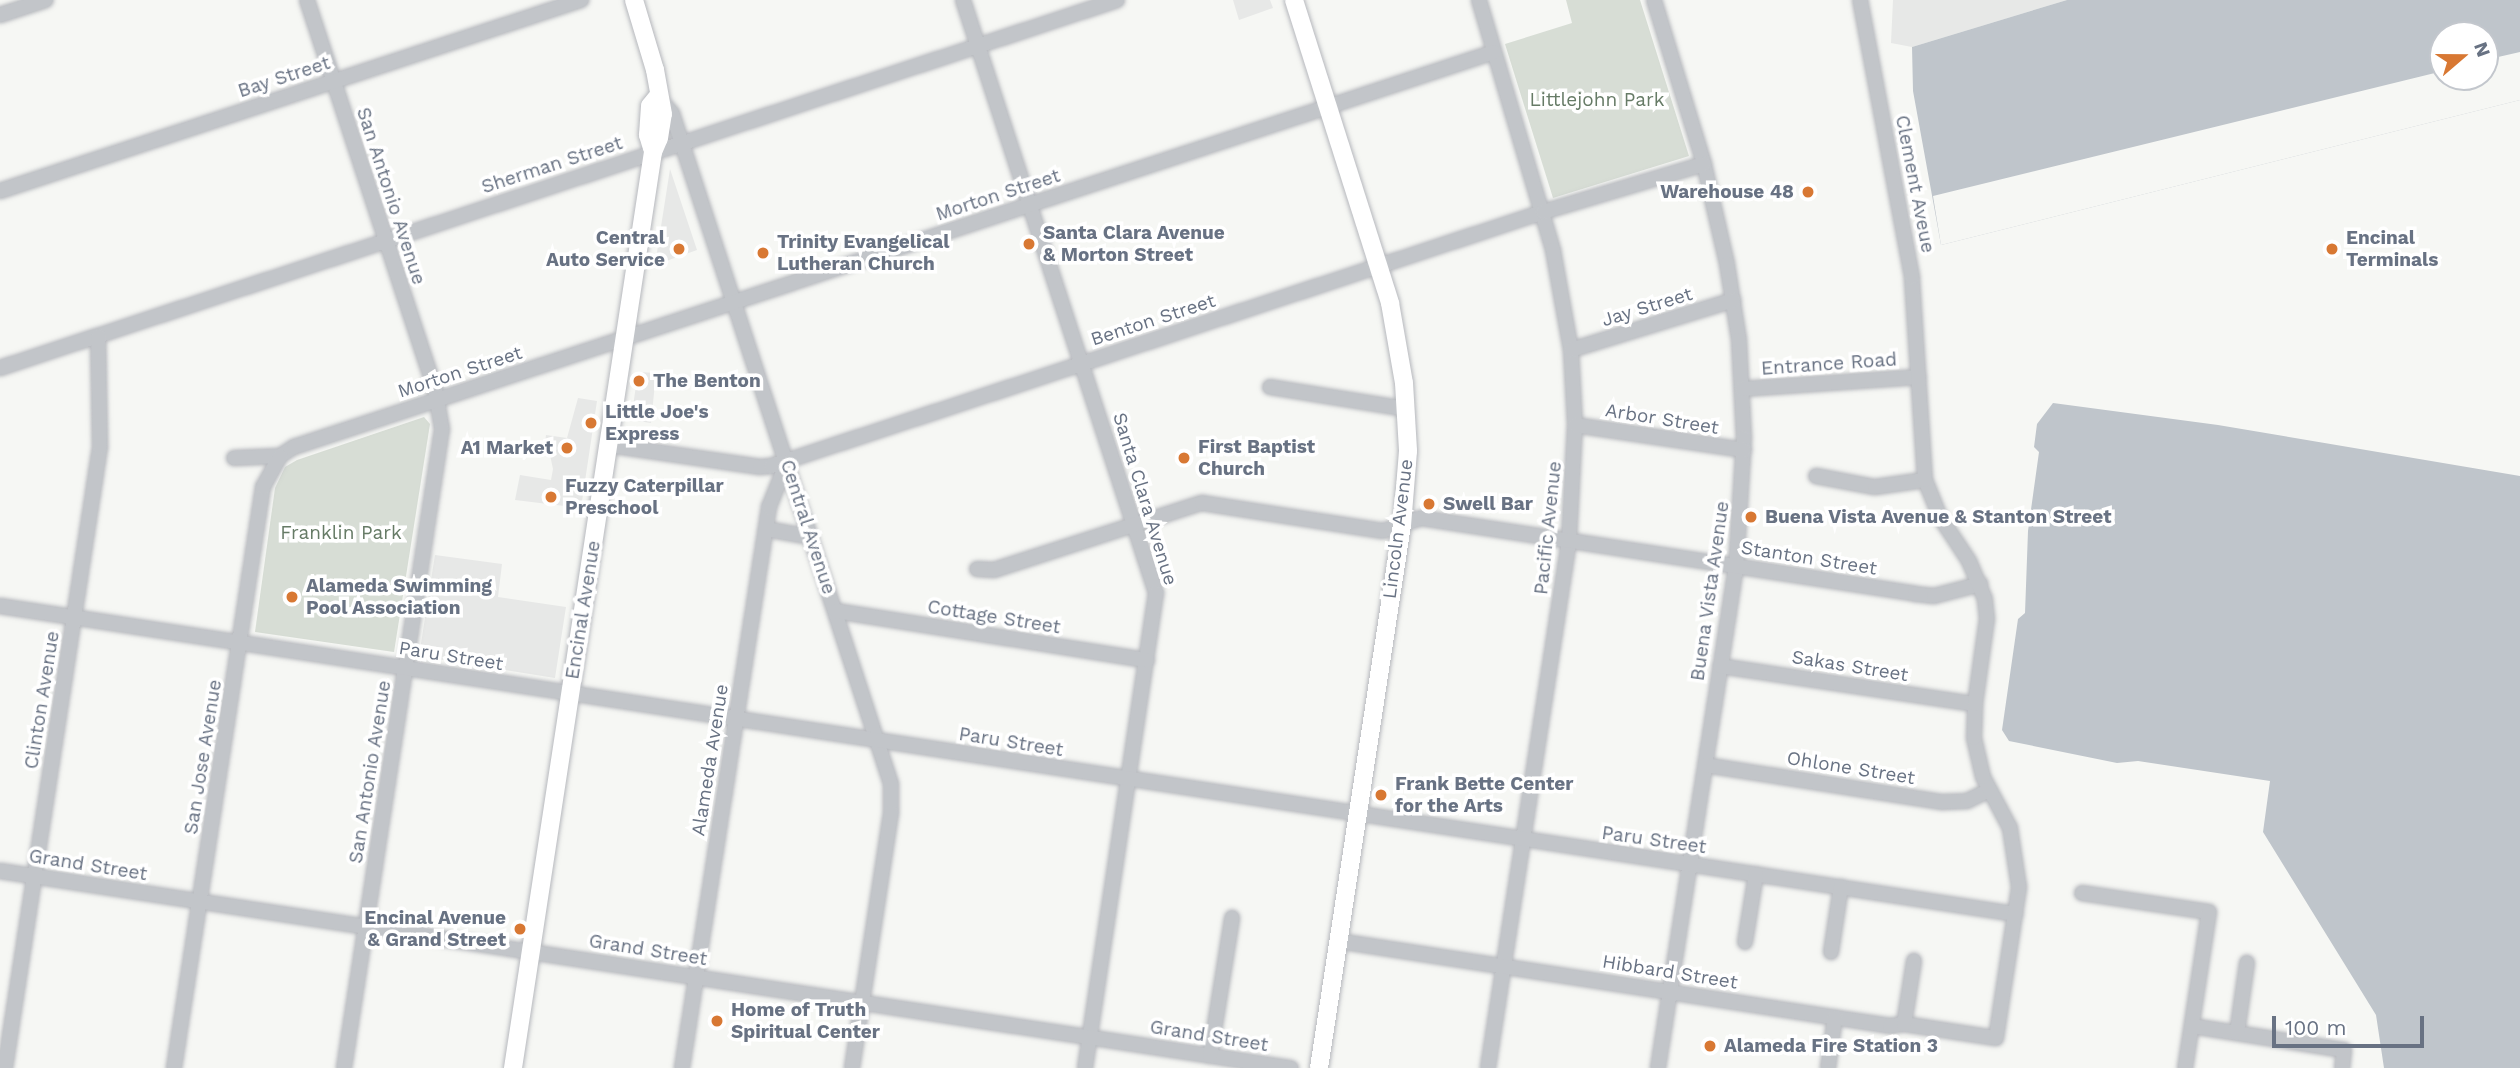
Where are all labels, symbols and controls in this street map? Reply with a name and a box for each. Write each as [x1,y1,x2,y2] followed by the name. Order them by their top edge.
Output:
[2429,21,2499,91] north arrow
[2469,39,2496,60] text: N
[235,51,333,103] street label: Bay Street
[1529,89,1665,111] park label: Littlejohn Park
[351,104,431,288] street label: San Antonio Avenue
[1890,113,1940,255] street label: Clement Aveue
[479,131,625,199] street label: Sherman Street
[933,164,1063,226] street label: Morton Street
[1660,181,1794,203] place label: Warehouse 48
[1800,184,1816,200] marker: Warehouse 48
[1043,222,1226,266] place label: Santa Clara Avenue & Morton Street
[546,227,665,271] place label: Central Auto Service
[2346,227,2438,271] place label: Encinal Terminals
[777,231,950,275] place label: Trinity Evangelical Lutheran Church
[1021,236,1037,252] marker: Santa Clara Avenue & Morton Street
[671,241,687,257] marker: Central Auto Service
[2324,241,2340,257] marker: Encinal Terminals
[755,245,771,261] marker: Trinity Evangelical Lutheran Church
[1599,282,1695,332] street label: Jay Street
[1088,289,1218,351] street label: Benton Street
[395,341,525,403] street label: Morton Street
[1760,348,1898,380] street label: Entrance Road
[653,370,761,392] place label: The Benton
[631,373,647,389] marker: The Benton
[1603,399,1721,439] street label: Arbor Street
[605,401,709,445] place label: Little Joe's Express
[1108,409,1182,589] street label: Santa Clara Avenue
[583,415,599,431] marker: Little Joe's Express
[1198,436,1315,480] place label: First Baptist Church
[461,437,553,459] place label: A1 Market
[559,440,575,456] marker: A1 Market
[1176,450,1192,466] marker: First Baptist Church
[775,456,841,598] street label: Central Avenue
[1378,457,1418,601] street label: Lincoln Avenue
[1530,460,1566,596] street label: Pacific Avenue
[565,475,724,519] place label: Fuzzy Caterpillar Preschool
[543,489,559,505] marker: Fuzzy Caterpillar Preschool
[1443,493,1533,515] place label: Swell Bar
[1421,496,1437,512] marker: Swell Bar
[1686,498,1734,684] street label: Buena Vista Avenue
[1765,506,2113,528] place label: Buena Vista Avenue & Stanton Street
[1743,509,1759,525] marker: Buena Vista Avenue & Stanton Street
[280,522,402,544] park label: Franklin Park
[1739,536,1879,580] street label: Stanton Street
[561,538,605,682] street label: Encinal Avenue
[306,575,492,619] place label: Alameda Swimming Pool Association
[284,589,300,605] marker: Alameda Swimming Pool Association
[926,595,1062,639] street label: Cottage Street
[20,629,64,771] street label: Clinton Avenue
[397,636,505,676] street label: Paru Street
[1790,646,1910,686] street label: Sakas Street
[179,677,227,837] street label: San Jose Avenue
[344,678,396,866] street label: San Antonio Avenue
[687,682,733,838] street label: Alameda Avenue
[957,722,1065,762] street label: Paru Street
[1785,747,1917,789] street label: Ohlone Street
[1395,773,1574,817] place label: Frank Bette Center for the Arts
[1373,787,1389,803] marker: Frank Bette Center for the Arts
[1600,821,1708,859] street label: Paru Street
[27,844,149,886] street label: Grand Street
[364,907,506,951] place label: Encinal Avenue & Grand Street
[512,921,528,937] marker: Encinal Avenue & Grand Street
[587,929,709,971] street label: Grand Street
[1601,950,1739,994] street label: Hibbard Street
[731,999,880,1043] place label: Home of Truth Spiritual Center
[2275,1002,2427,1046] scale bar
[709,1013,725,1029] marker: Home of Truth Spiritual Center
[1148,1015,1270,1057] street label: Grand Street
[2285,1015,2347,1040] text: 100 m
[1724,1035,1938,1057] place label: Alameda Fire Station 3
[1702,1038,1718,1054] marker: Alameda Fire Station 3

